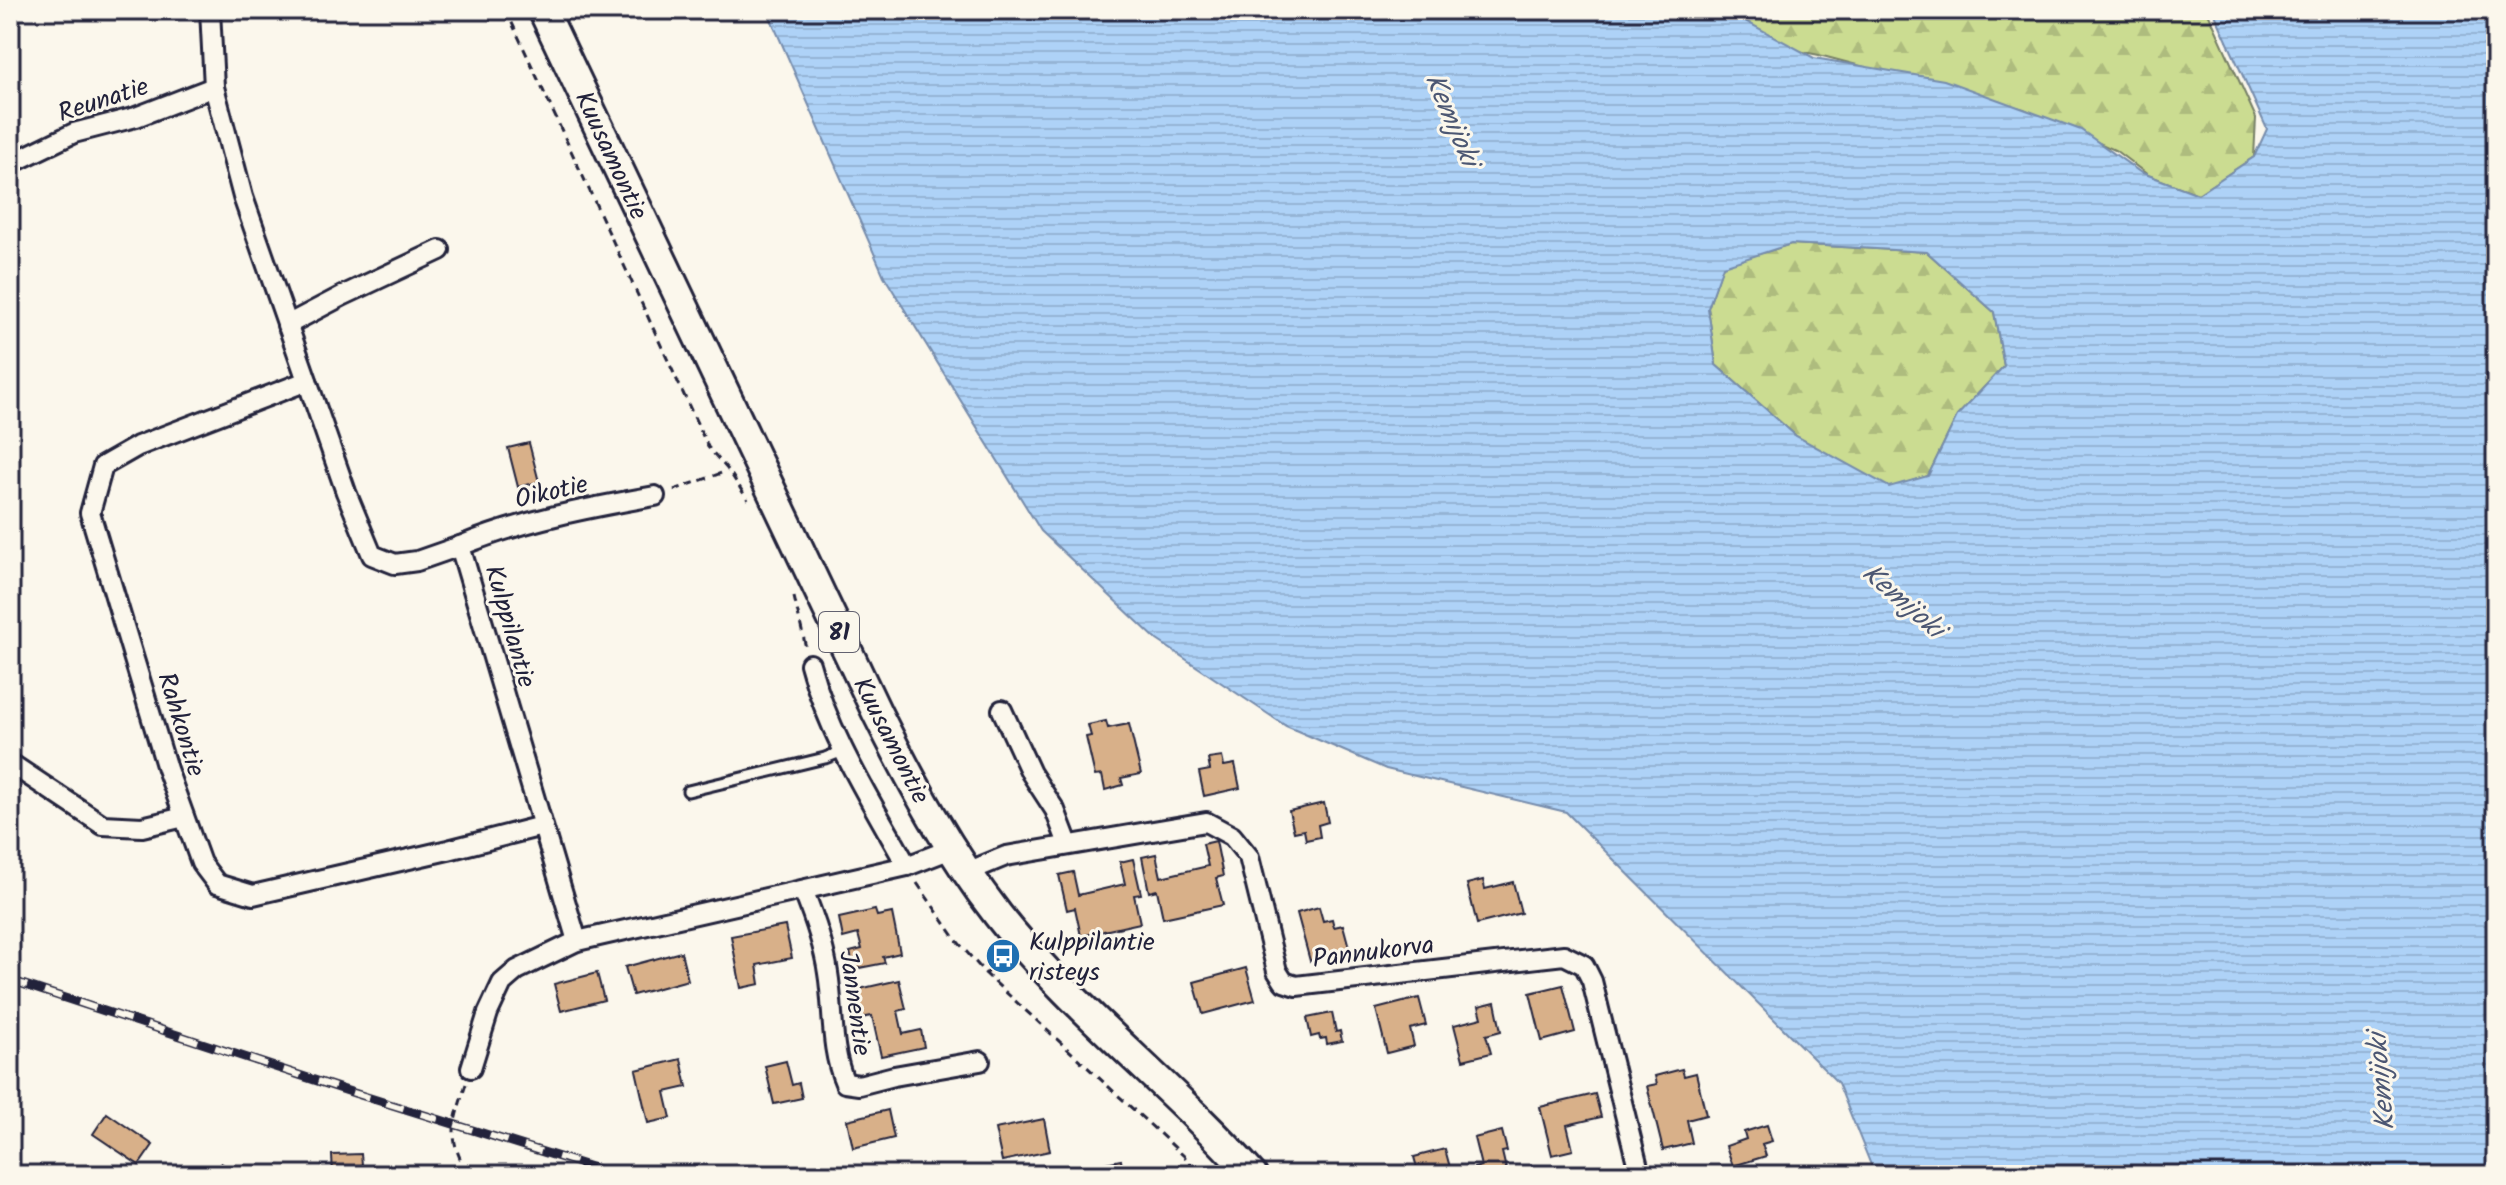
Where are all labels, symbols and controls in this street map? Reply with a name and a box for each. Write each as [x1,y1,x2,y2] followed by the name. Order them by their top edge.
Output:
[53,66,155,135] street label: Reunatie
[1411,66,1493,179] water label: Kemijoki
[562,84,658,227] street label: Kuusamontie
[511,464,593,522] street label: Oikotie
[1851,553,1958,654] water label: Kemijoki
[472,560,547,693] street label: Kulppilantie
[819,612,859,652] road number: 81
[144,667,216,782] street label: Rahkontie
[840,670,940,812] street label: Kuusamontie
[1029,922,1155,994] place label: Kulppilantie risteys
[1310,925,1436,981] street label: Pannukorva
[984,937,1022,975] bus stop icon: Kulppilantie risteys
[826,948,882,1059] street label: Jannentie
[2355,1026,2409,1132] water label: Kemijoki

